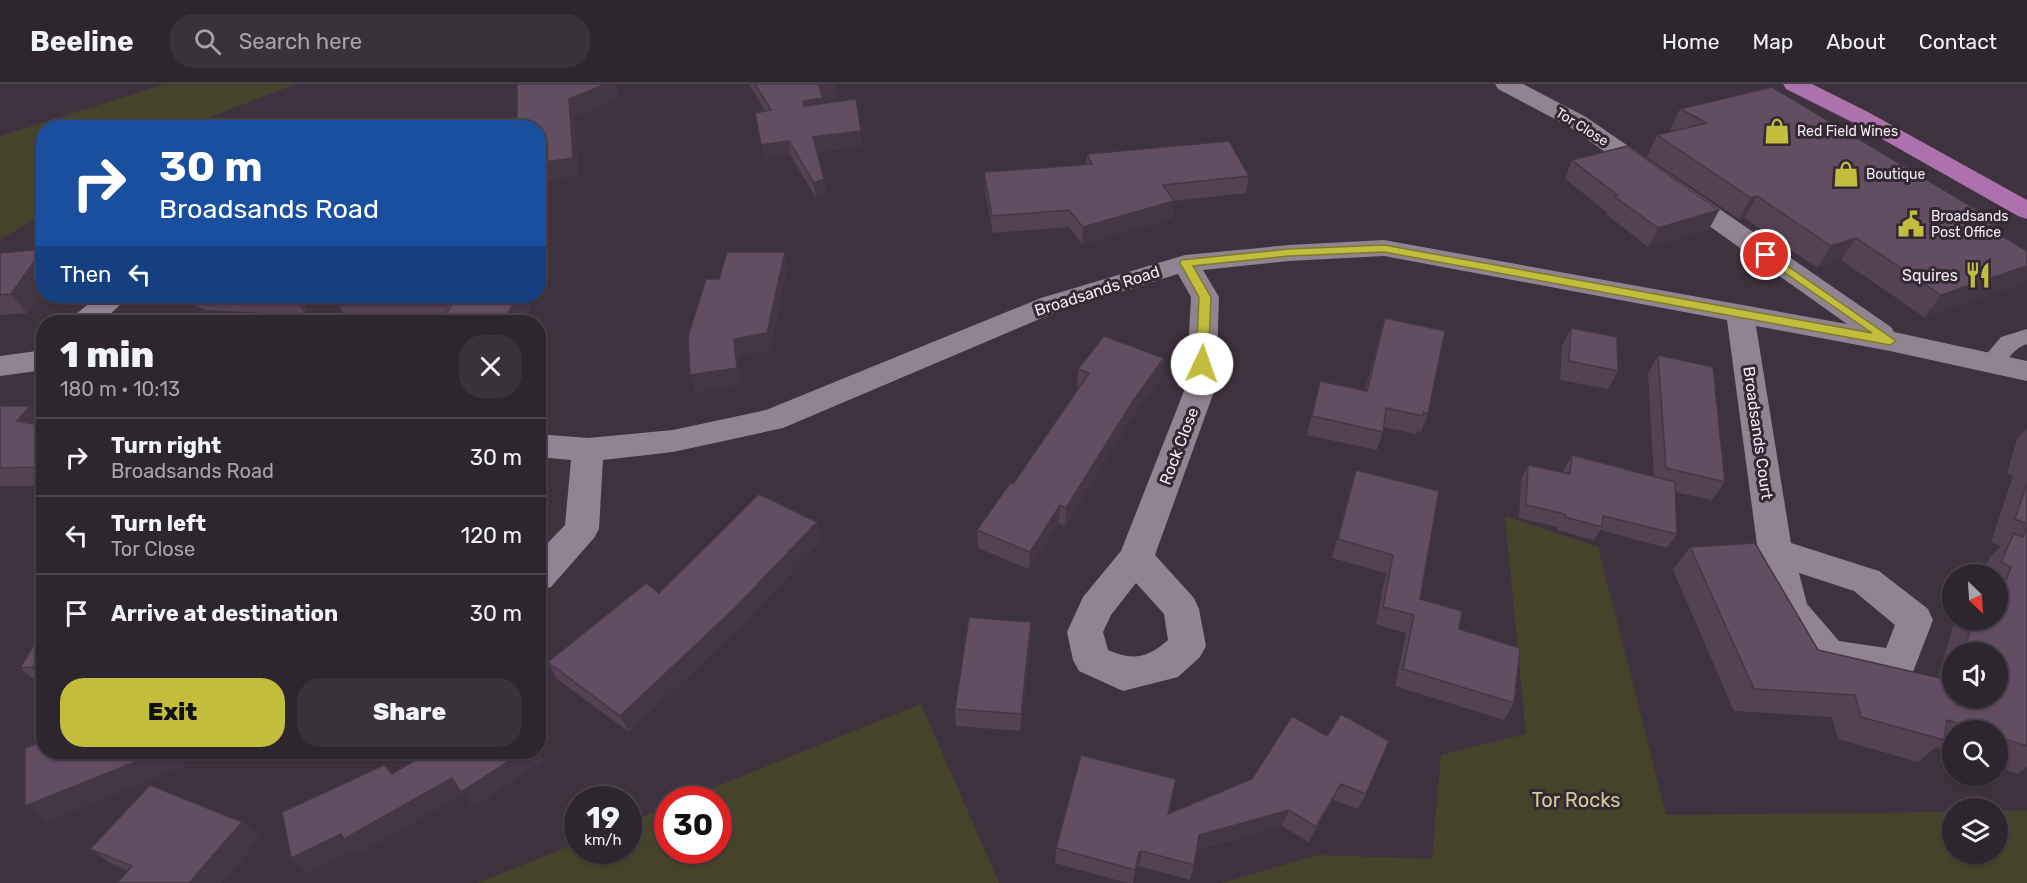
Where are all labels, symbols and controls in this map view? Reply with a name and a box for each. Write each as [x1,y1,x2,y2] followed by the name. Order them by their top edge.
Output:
[170,14,590,68] search box
[30,25,134,58] text: Beeline
[191,25,224,58] icon: search
[239,28,362,55] text: Search here
[1662,29,1719,54] text: Home
[1752,29,1793,54] text: Map
[1826,29,1886,54] text: About
[1919,29,1997,54] text: Contact
[1552,104,1612,150] street label: Tor Close
[1762,116,1792,146] shop icon: Red Field Wines
[1797,123,1898,140] place label: Red Field Wines
[159,142,263,192] text: 30 m
[60,144,138,222] icon: right
[1831,159,1861,189] shop icon: Boutique
[1866,166,1925,183] place label: Boutique
[159,193,379,225] text: Broadsands Road
[1931,208,2008,241] place label: Broadsands Post Office
[1896,209,1926,239] public building icon: Broadsands Post Office
[1740,229,1791,280] pin
[1749,238,1782,271] icon: arrive
[123,258,156,291] icon: left
[1963,260,1993,290] restaurant icon: Squires
[60,261,111,288] text: Then
[1032,262,1162,320] street label: Broadsands Road
[1902,266,1958,285] place label: Squires
[1170,332,1234,396] position arrow
[60,333,154,376] text: 1 min
[459,335,522,398] button: close
[1739,365,1777,501] street label: Broadsands Court
[60,377,180,401] text: 180 m · 10:13
[1156,405,1202,487] street label: Rock Close
[111,432,221,459] text: Turn right
[60,441,93,474] icon: right
[470,444,522,471] text: 30 m
[111,459,274,483] text: Broadsands Road
[111,510,206,537] text: Turn left
[60,519,93,552] icon: left
[461,522,522,549] text: 120 m
[111,537,195,561] text: Tor Close
[1942,564,2008,630] north arrow
[1942,564,2008,864] map controls
[60,597,93,630] icon: arrive
[111,600,338,627] text: Arrive at destination
[470,600,522,627] text: 30 m
[1942,642,2008,708] button: sound
[60,678,285,747] button: Exit
[297,678,522,747] button: Share
[1942,720,2008,786] button: search
[654,786,732,864] speed limit sign: 30
[1531,788,1621,812] park label: Tor Rocks
[1942,798,2008,864] button: layers
[586,800,620,836] text: 19
[584,831,622,849] text: km/h

